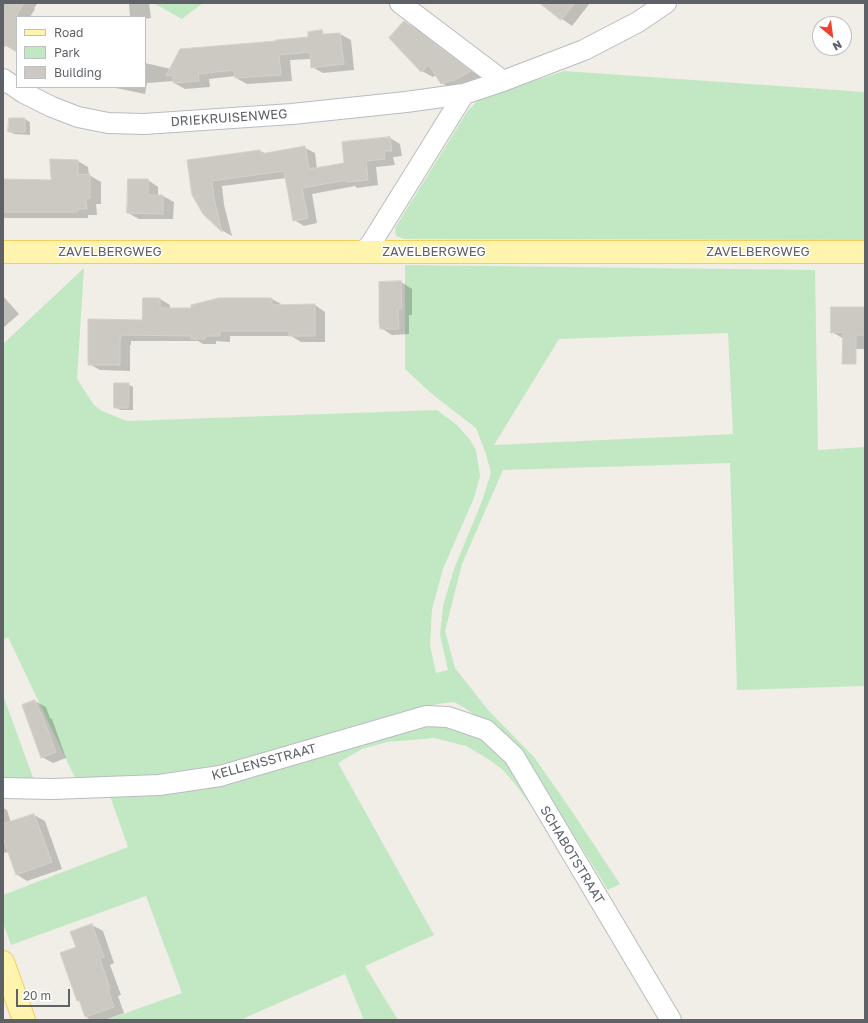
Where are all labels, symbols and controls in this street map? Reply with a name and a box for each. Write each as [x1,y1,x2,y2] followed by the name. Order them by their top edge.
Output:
[16,16,146,88] legend
[812,16,852,56] north arrow
[54,25,83,40] text: Road
[831,38,844,54] text: N
[54,45,80,60] text: Park
[54,65,102,80] text: Building
[170,106,288,130] street label: DRIEKRUISENWEG
[58,244,162,260] street label: ZAVELBERGWEG
[382,244,486,260] street label: ZAVELBERGWEG
[706,244,810,260] street label: ZAVELBERGWEG
[210,741,318,783] street label: KELLENSSTRAAT
[537,803,607,907] street label: SCHABOTSTRAAT
[18,981,72,1007] scale bar
[23,988,51,1003] text: 20 m

